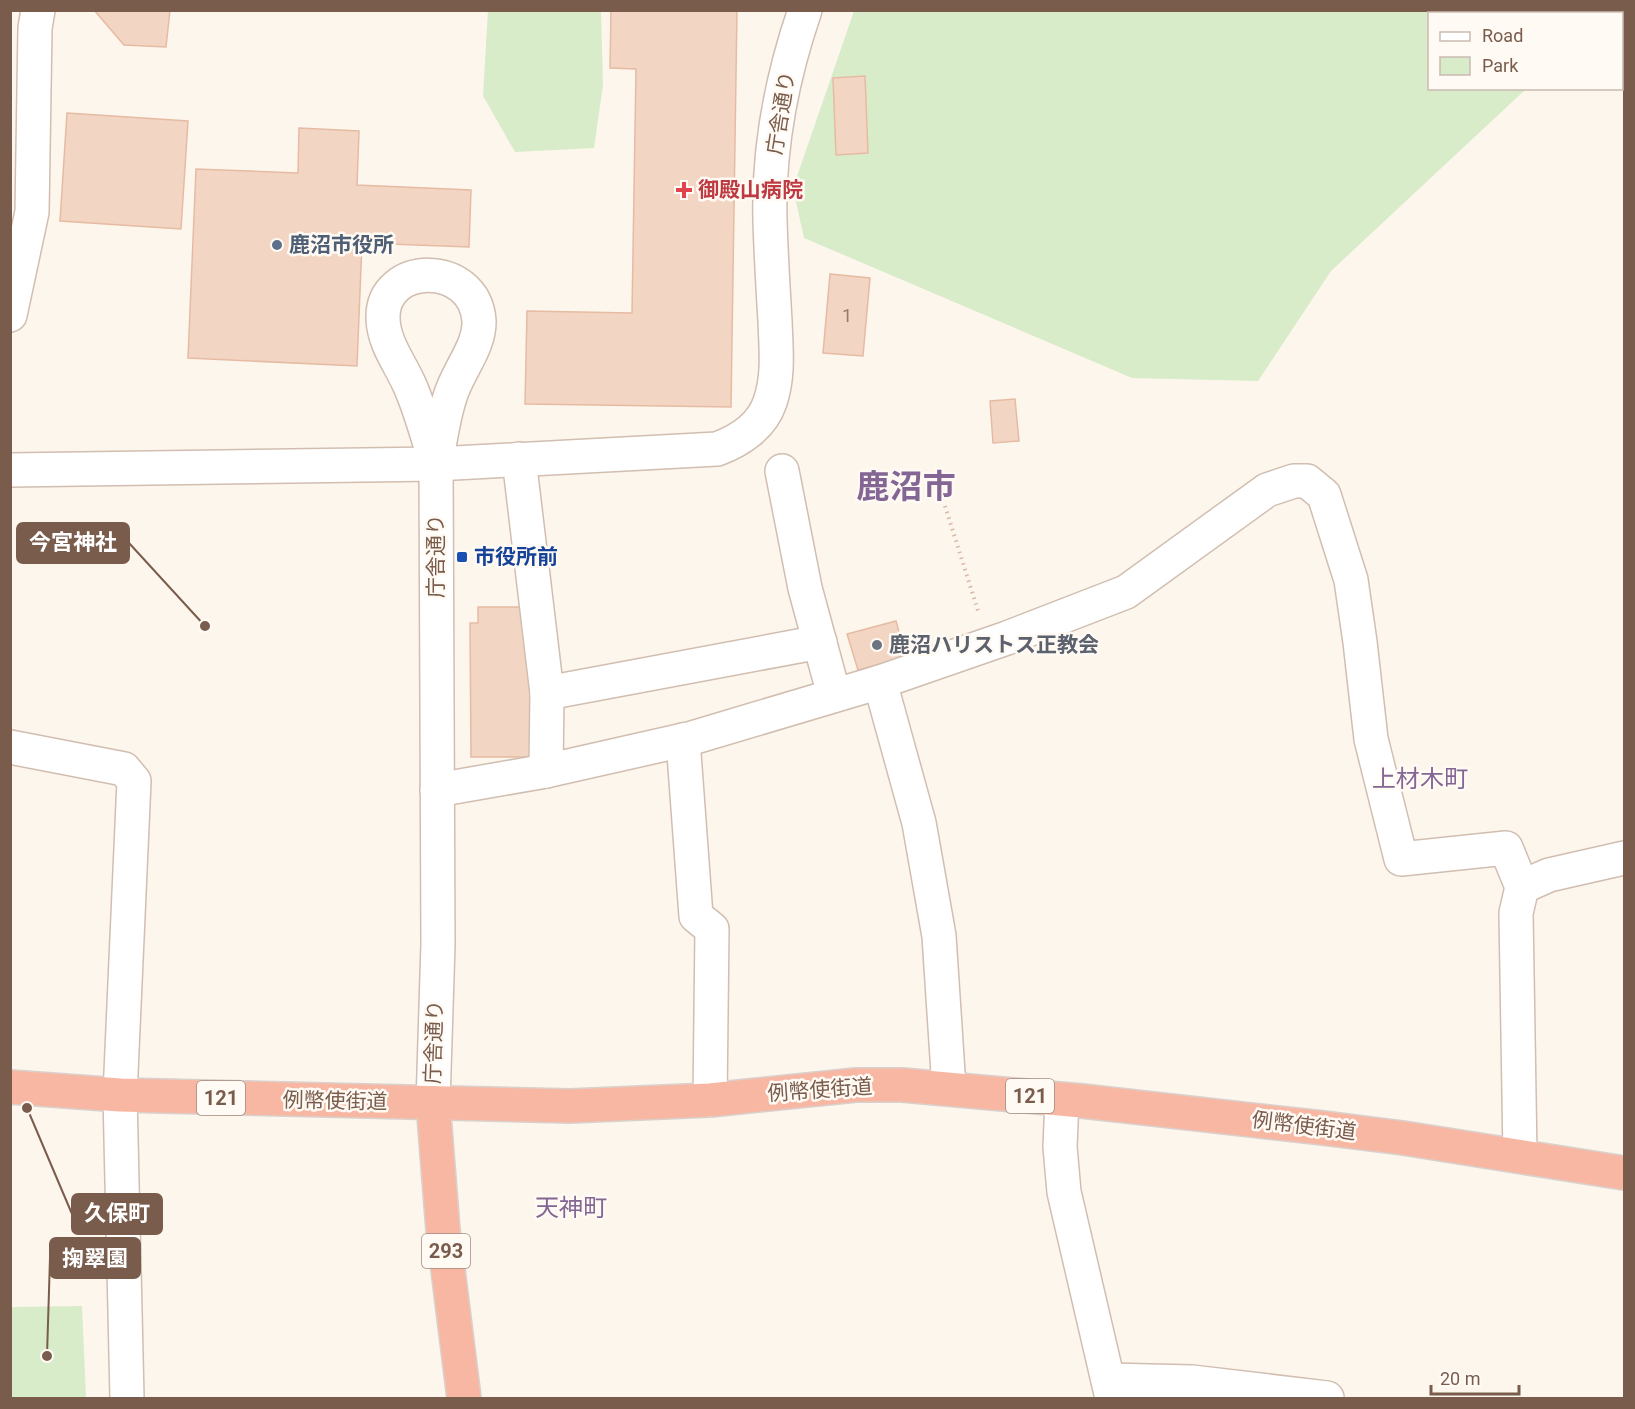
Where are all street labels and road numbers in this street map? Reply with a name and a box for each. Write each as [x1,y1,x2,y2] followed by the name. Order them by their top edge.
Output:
[763,70,799,156] street label: 庁舎通り
[424,514,448,598] street label: 庁舎通り
[421,1000,447,1084] street label: 庁舎通り
[767,1074,873,1106] street label: 例幣使街道
[1006,1079,1054,1113] road number: 121
[197,1081,245,1115] road number: 121
[282,1088,388,1114] street label: 例幣使街道
[1250,1108,1358,1144] street label: 例幣使街道
[422,1234,470,1268] road number: 293

